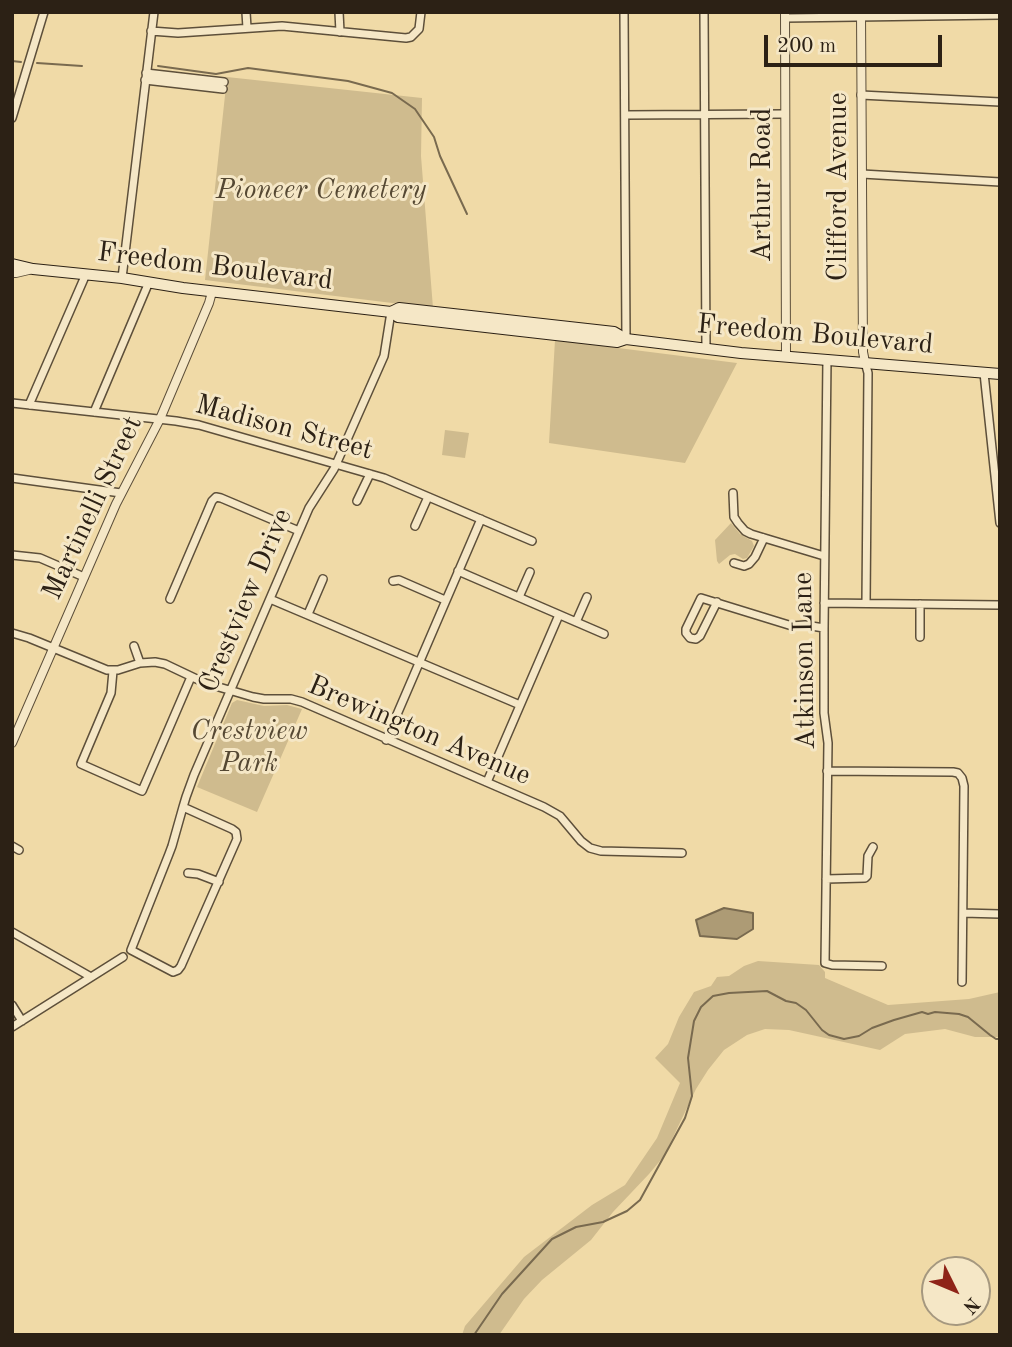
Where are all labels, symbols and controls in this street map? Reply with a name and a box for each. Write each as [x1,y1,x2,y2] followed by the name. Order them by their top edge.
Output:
[767,21,946,65] scale bar
[777,36,836,57] text: 200 m
[822,92,856,282] street label: Clifford Avenue
[746,108,780,262] street label: Arthur Road
[216,174,426,208] park label: Pioneer Cemetery
[95,236,335,298] street label: Freedom Boulevard
[695,308,935,362] street label: Freedom Boulevard
[191,388,377,468] street label: Madison Street
[36,411,150,605] street label: Martinelli Street
[192,504,300,698] street label: Crestview Drive
[787,572,823,750] street label: Atkinson Lane
[303,669,535,793] street label: Brewington Avenue
[190,715,308,781] park label: Crestview Park
[921,1256,991,1326] north arrow
[958,1293,982,1316] text: N

